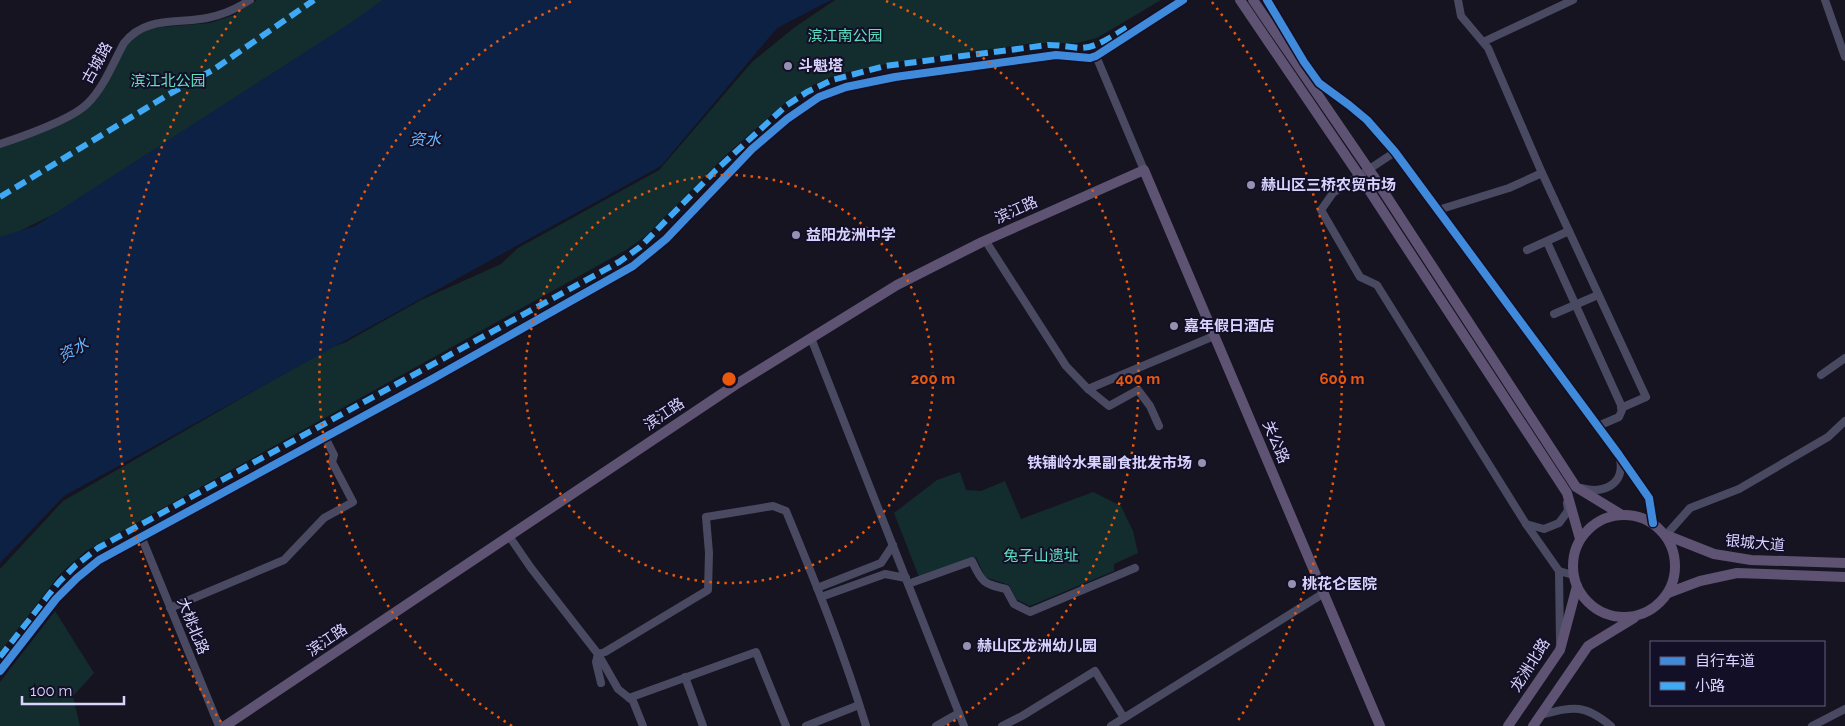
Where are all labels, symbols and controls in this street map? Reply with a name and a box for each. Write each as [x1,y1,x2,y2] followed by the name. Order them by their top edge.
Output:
[807,27,883,45] park label: 滨江南公园
[78,39,116,87] street label: 古城路
[798,57,843,75] place label: 斗魁塔
[782,60,794,72] marker: 斗魁塔
[130,72,206,90] park label: 滨江北公园
[409,130,442,149] water label: 资水
[1261,176,1396,194] place label: 赫山区三桥农贸市场
[1245,179,1257,191] marker: 赫山区三桥农贸市场
[992,193,1040,227] street label: 滨江路
[806,226,896,244] place label: 益阳龙洲中学
[790,229,802,241] marker: 益阳龙洲中学
[1184,317,1274,335] place label: 嘉年假日酒店
[1168,320,1180,332] marker: 嘉年假日酒店
[54,333,92,366] water label: 资水
[720,370,738,388] centre of rings
[911,370,955,388] text: 200 m
[1116,370,1160,388] text: 400 m
[1319,370,1365,388] text: 600 m
[640,394,688,434] street label: 滨江路
[1259,418,1293,466] street label: 关公路
[1027,454,1192,472] place label: 铁铺岭水果副食批发市场
[1196,457,1208,469] marker: 铁铺岭水果副食批发市场
[1724,531,1786,555] street label: 银城大道
[1003,547,1079,565] park label: 兔子山遗址
[1302,575,1377,593] place label: 桃花仑医院
[1286,578,1298,590] marker: 桃花仑医院
[173,595,213,657] street label: 大桃北路
[303,620,351,660] street label: 滨江路
[1506,635,1554,695] street label: 龙洲北路
[977,637,1097,655] place label: 赫山区龙洲幼儿园
[961,640,973,652] marker: 赫山区龙洲幼儿园
[1650,641,1825,706] legend
[1695,652,1755,670] text: 自行车道
[22,674,125,706] scale bar
[1695,677,1725,695] text: 小路
[30,682,72,700] text: 100 m

